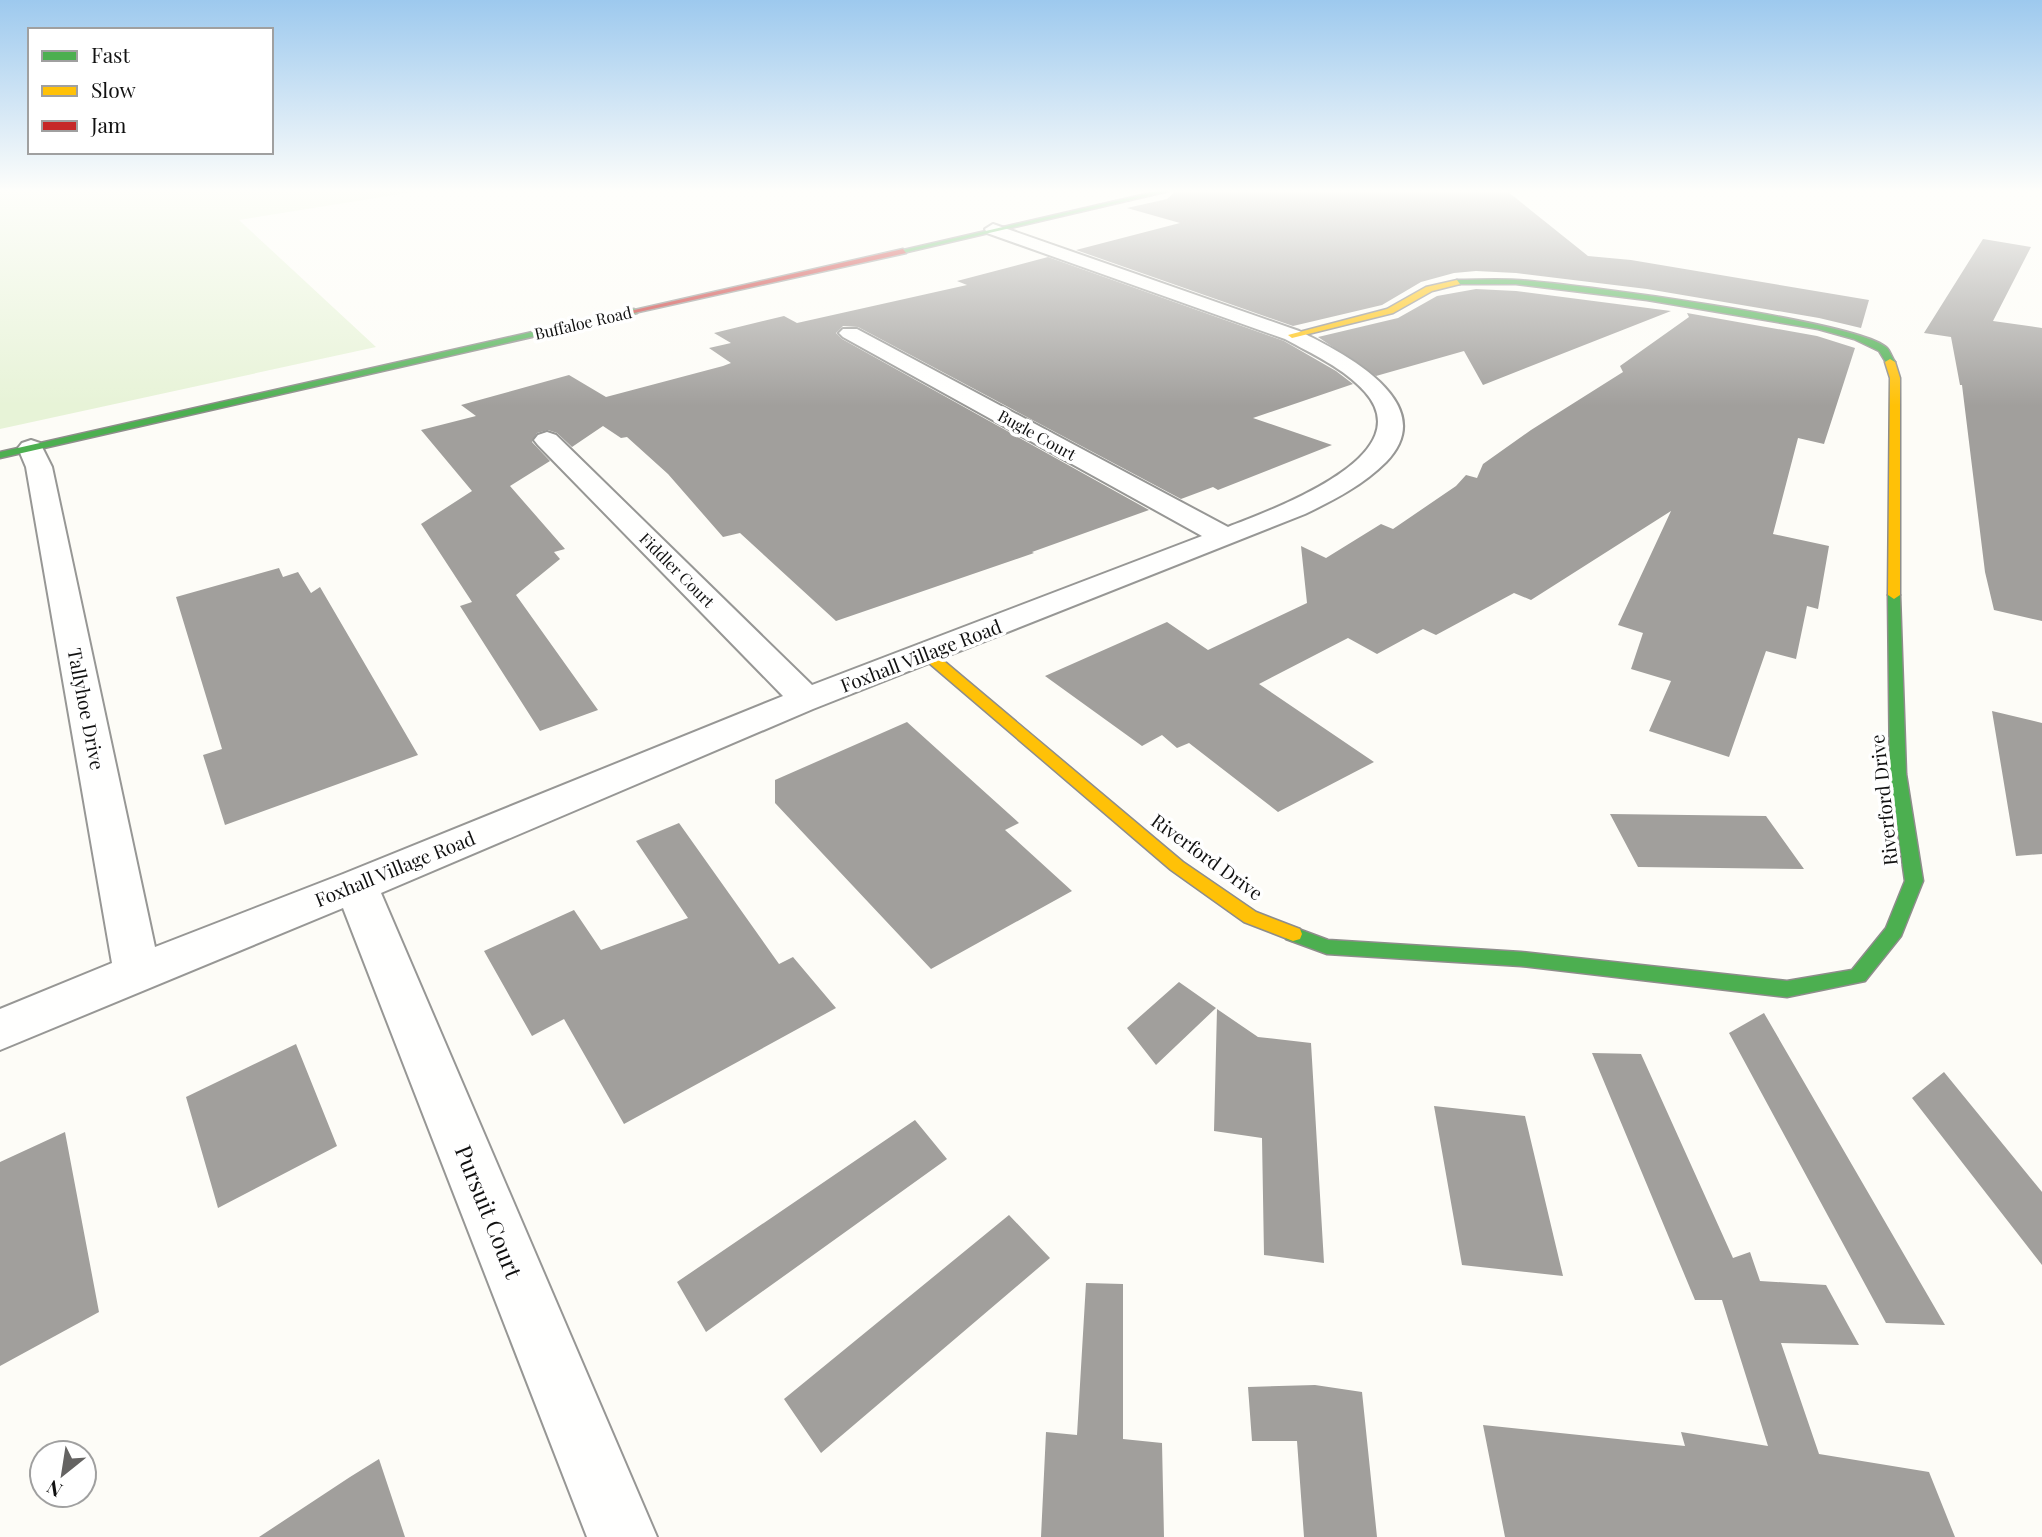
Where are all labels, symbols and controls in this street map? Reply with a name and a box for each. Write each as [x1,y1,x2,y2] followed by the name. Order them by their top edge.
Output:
[28,28,273,154] legend
[91,40,130,68] text: Fast
[91,75,136,103] text: Slow
[90,110,127,138] text: Jam
[532,301,634,344] street label: Buffaloe Road
[995,405,1080,465] street label: Bugle Court
[635,528,719,612] street label: Fiddler Court
[836,612,1005,698] street label: Foxhall Village Road
[62,646,112,772] street label: Tallyhoe Drive
[1863,733,1903,867] street label: Riverford Drive
[1147,807,1269,905] street label: Riverford Drive
[311,824,479,912] street label: Foxhall Village Road
[449,1140,531,1283] street label: Pursuit Court
[28,1439,98,1509] north arrow
[41,1475,66,1504] text: N

